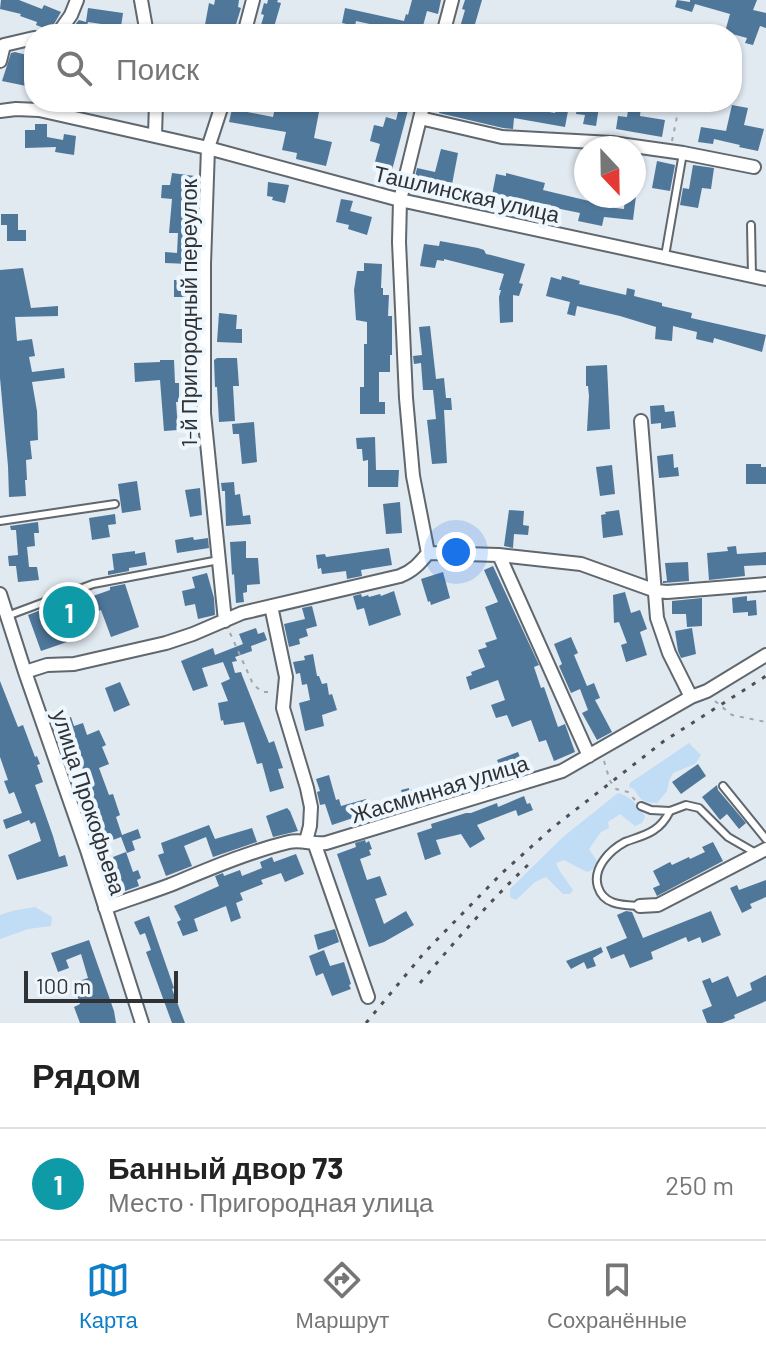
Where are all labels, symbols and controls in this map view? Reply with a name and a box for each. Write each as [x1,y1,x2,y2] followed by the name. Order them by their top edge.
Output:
[24,24,742,112] search box
[52,46,96,90] icon: search
[116,50,199,86] text: Поиск
[574,136,646,208] north arrow
[371,159,563,228] street label: Ташлинская улица
[175,178,202,447] street label: 1-й Пригородный переулок
[436,532,476,572] your location
[43,582,95,642] pin: 1
[47,706,132,899] street label: улица Прокофьева
[347,748,532,828] street label: Жасминная улица
[24,967,178,1003] scale bar
[36,972,91,998] text: 100 m
[32,1054,141,1095] text: Рядом
[108,1149,343,1185] text: Банный двор 73
[53,1169,63,1200] text: 1
[665,1169,734,1200] text: 250 m
[108,1186,433,1217] text: Место · Пригородная улица
[79,1258,138,1334] tab: Карта
[296,1258,389,1334] tab: Маршрут
[547,1258,687,1334] tab: Сохранённые

